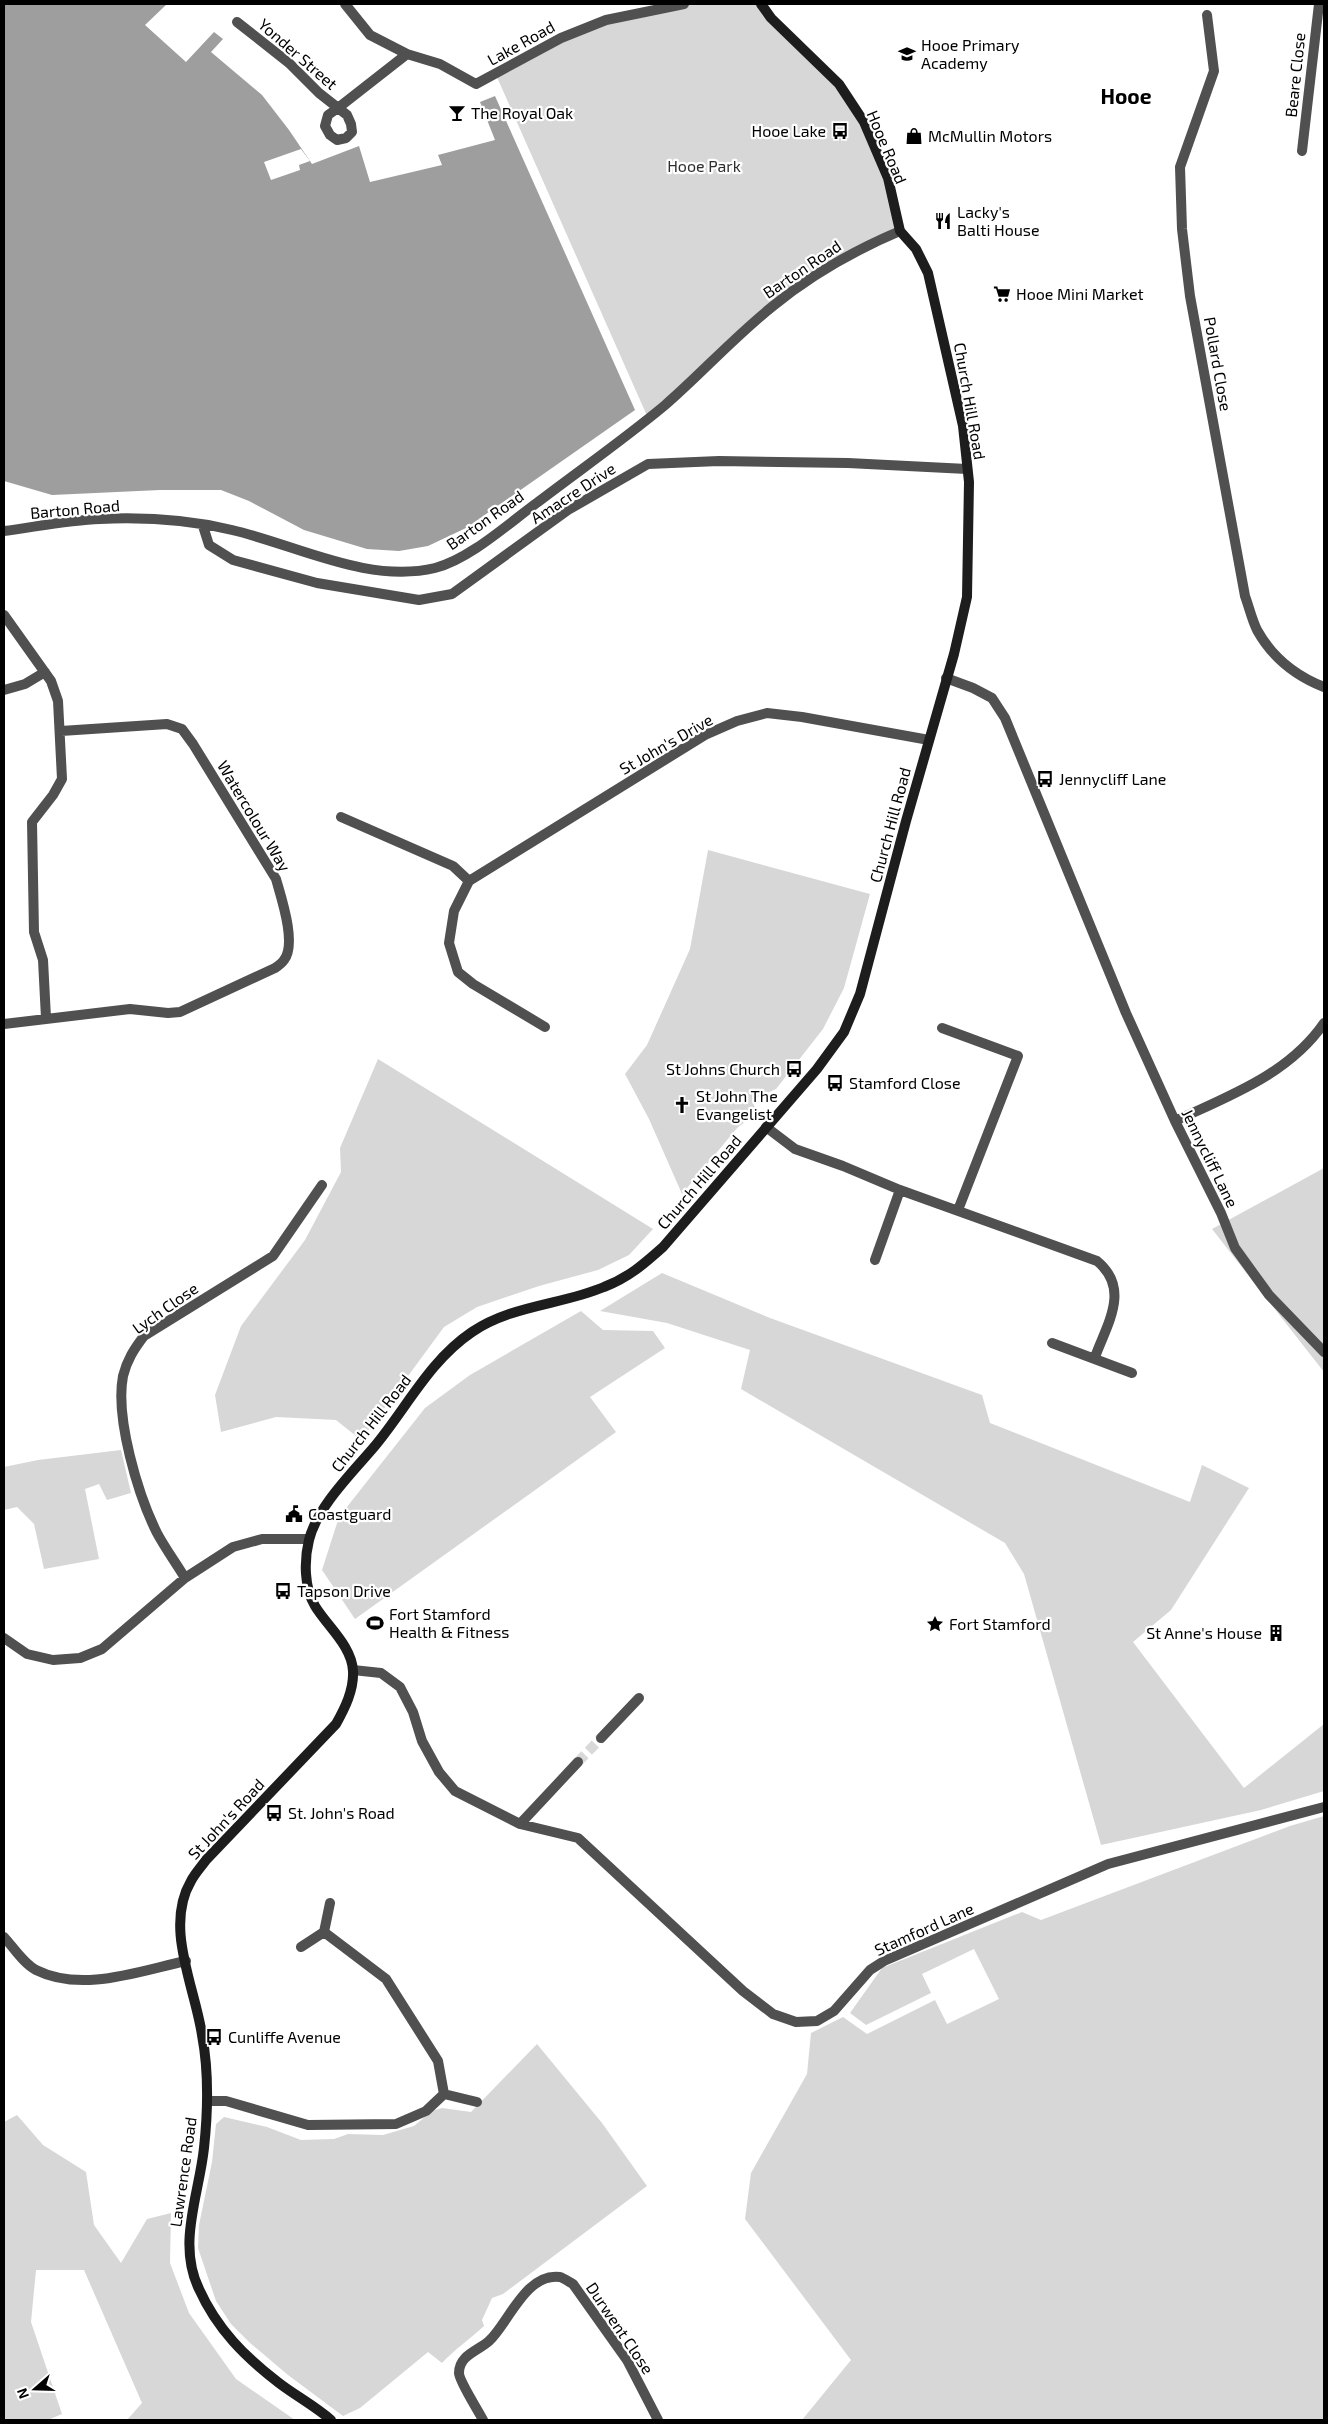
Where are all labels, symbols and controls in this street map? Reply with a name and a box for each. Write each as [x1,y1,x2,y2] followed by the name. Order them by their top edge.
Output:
[255,14,342,93] street label: Yonder Street
[484,16,558,69] street label: Lake Road
[1281,32,1308,118] street label: Beare Close
[921,35,1020,72] place label: Hooe Primary Academy
[897,44,917,64] school or university icon: Hooe Primary Academy
[1100,83,1152,108] district label: Hooe
[447,103,467,123] bar icon: The Royal Oak
[471,103,573,122] place label: The Royal Oak
[864,107,911,186] street label: Hooe Road
[751,121,826,140] place label: Hooe Lake
[830,121,850,141] bus stop icon: Hooe Lake
[904,126,924,146] shop icon: McMullin Motors
[928,126,1052,145] place label: McMullin Motors
[667,156,741,175] park label: Hooe Park
[957,202,1040,239] place label: Lacky's Balti House
[933,211,953,231] restaurant icon: Lacky's Balti House
[759,236,844,302] street label: Barton Road
[992,284,1012,304] supermarket icon: Hooe Mini Market
[1016,284,1144,303] place label: Hooe Mini Market
[1201,315,1236,413] street label: Pollard Close
[951,341,990,461] street label: Church Hill Road
[527,458,619,527] street label: Amacre Drive
[442,486,527,553] street label: Barton Road
[29,495,121,522] street label: Barton Road
[616,709,716,778] street label: St John's Drive
[214,757,295,875] street label: Watercolour Way
[865,765,914,885] street label: Church Hill Road
[1035,769,1055,789] bus stop icon: Jennycliff Lane
[1059,769,1166,788] place label: Jennycliff Lane
[666,1059,780,1078] place label: St Johns Church
[784,1059,804,1079] bus stop icon: St Johns Church
[825,1073,845,1093] bus stop icon: Stamford Close
[849,1073,961,1092] place label: Stamford Close
[696,1086,778,1123] place label: St John The Evangelist
[672,1095,692,1115] church icon: St John The Evangelist
[1178,1105,1243,1210] street label: Jennycliff Lane
[653,1131,745,1233] street label: Church Hill Road
[128,1278,201,1337] street label: Lych Close
[327,1370,415,1475] street label: Church Hill Road
[284,1504,304,1524] public building icon: Coastguard
[308,1504,391,1523] place label: Coastguard
[273,1581,293,1601] bus stop icon: Tapson Drive
[297,1581,391,1600] place label: Tapson Drive
[389,1604,509,1641] place label: Fort Stamford Health & Fitness
[365,1613,385,1633] sports icon: Fort Stamford Health & Fitness
[925,1614,945,1634] place icon: Fort Stamford
[949,1614,1051,1633] place label: Fort Stamford
[1146,1623,1262,1642] place label: St Anne's House
[1266,1623,1286,1643] building icon: St Anne's House
[184,1774,268,1863] street label: St John's Road
[264,1803,284,1823] bus stop icon: St. John's Road
[288,1803,395,1822] place label: St. John's Road
[871,1898,976,1959] street label: Stamford Lane
[204,2027,224,2047] bus stop icon: Cunliffe Avenue
[228,2027,341,2046] place label: Cunliffe Avenue
[165,2116,200,2228] street label: Lawrence Road
[583,2278,658,2377] street label: Durwent Close
[10,2364,60,2414] north arrow
[13,2386,32,2401] text: N

